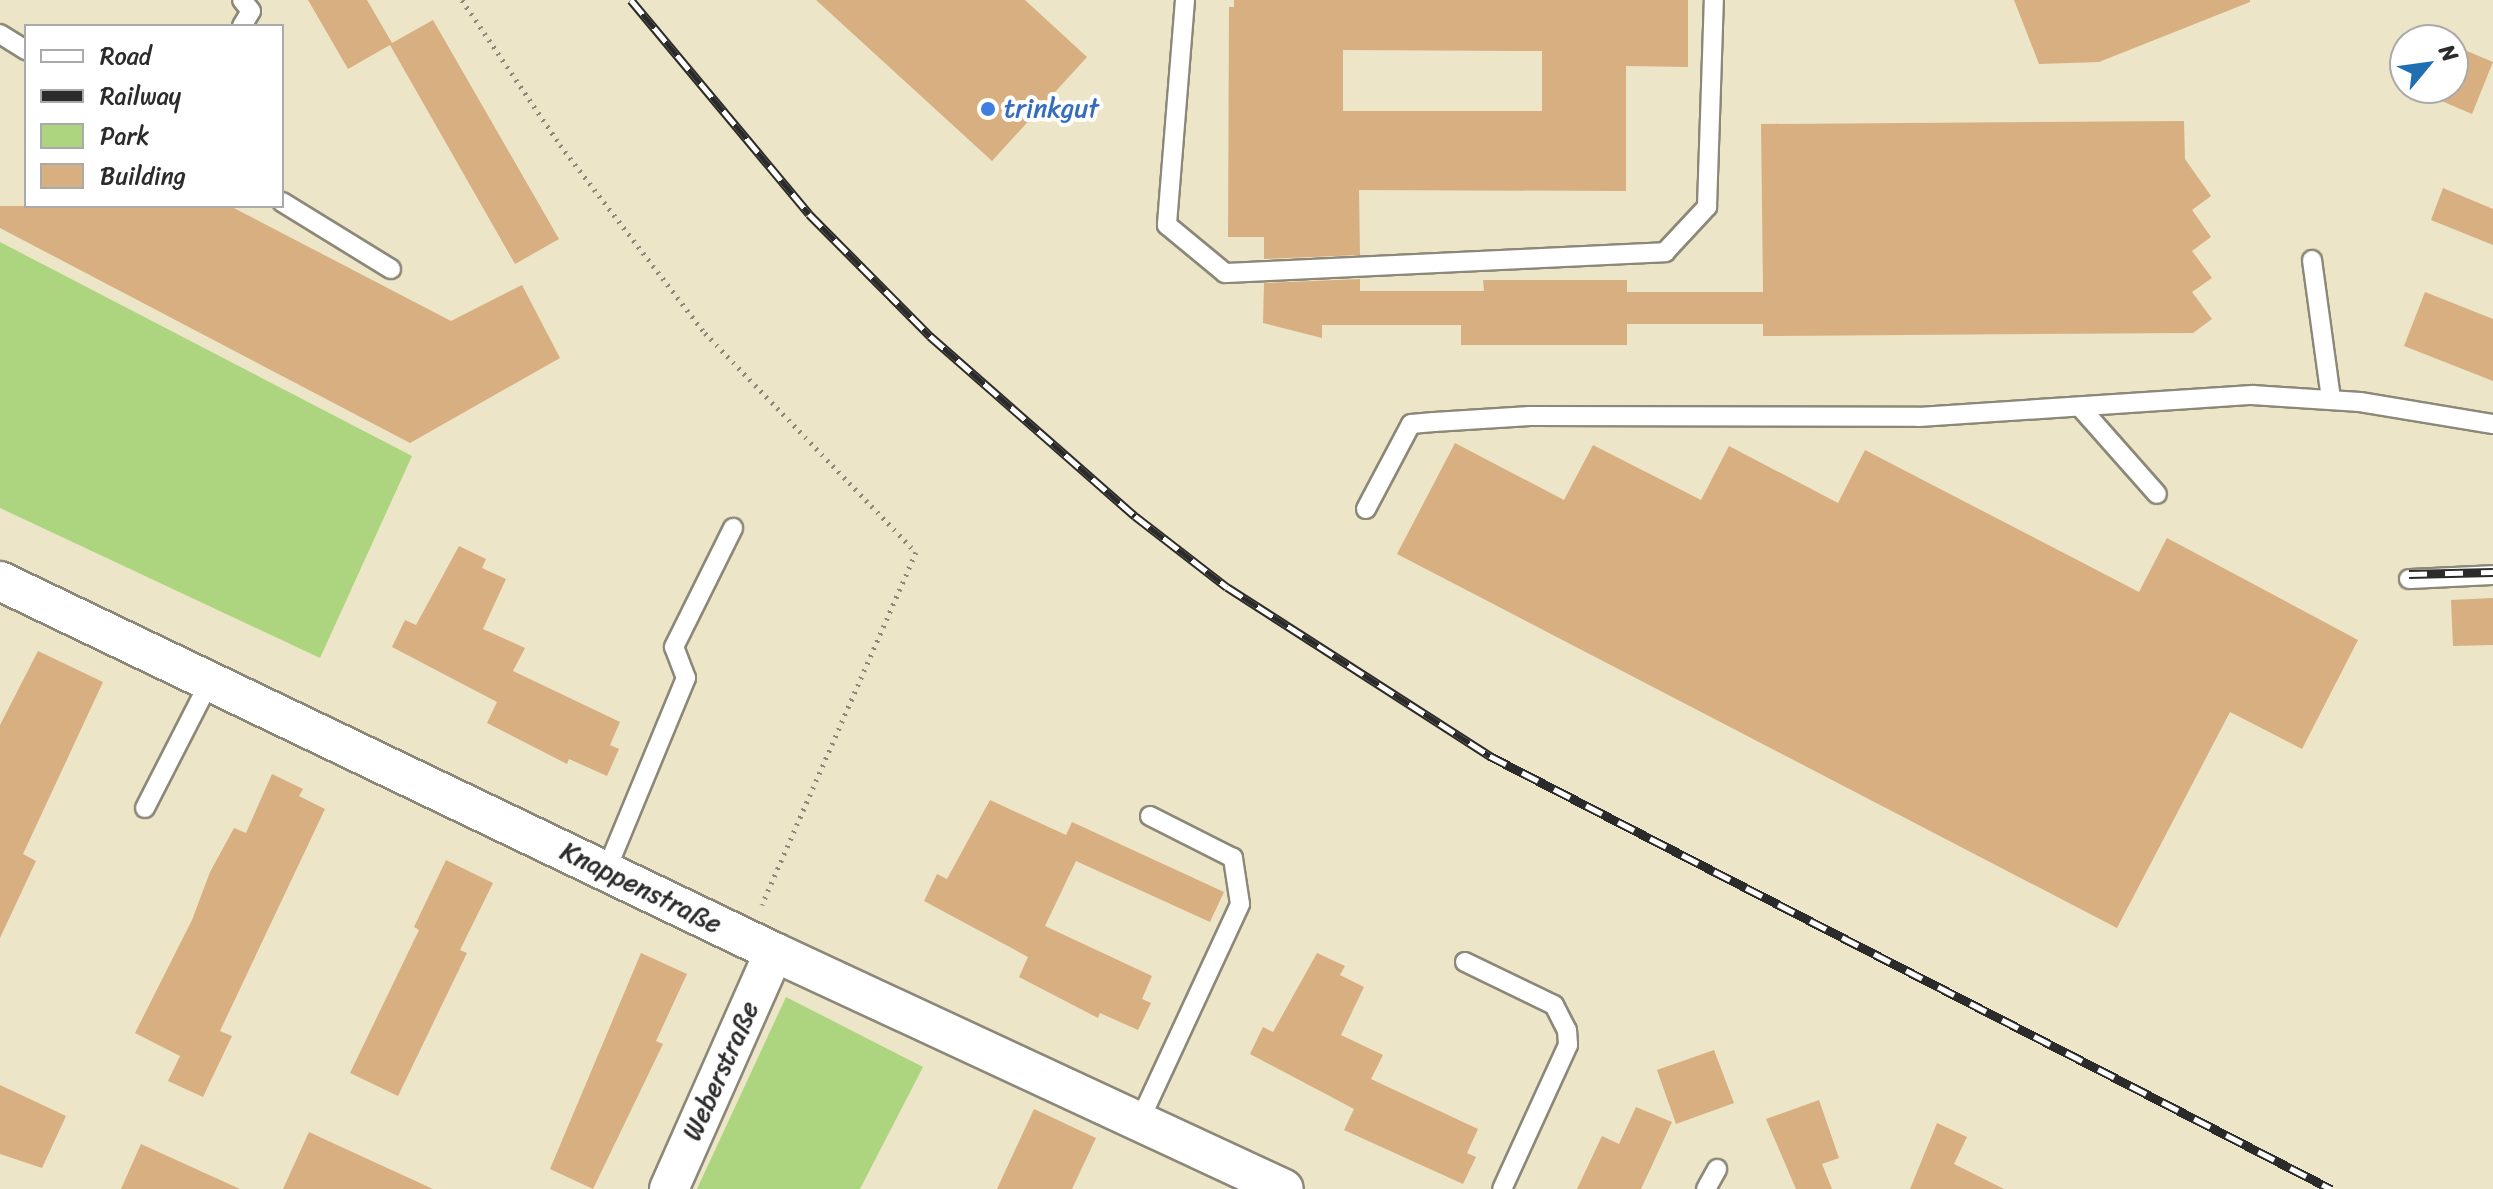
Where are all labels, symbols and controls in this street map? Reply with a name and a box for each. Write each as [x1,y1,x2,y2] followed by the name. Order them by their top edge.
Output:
[24,24,284,208] legend
[2389,24,2469,104] north arrow
[100,35,151,77] text: Road
[2428,37,2469,69] text: N
[100,75,181,117] text: Railway
[1004,93,1099,125] place label: trinkgut
[979,100,997,118] marker: trinkgut
[100,115,149,157] text: Park
[100,155,186,197] text: Building
[555,836,727,940] street label: Knappenstraße
[676,997,766,1145] street label: Weberstraße

